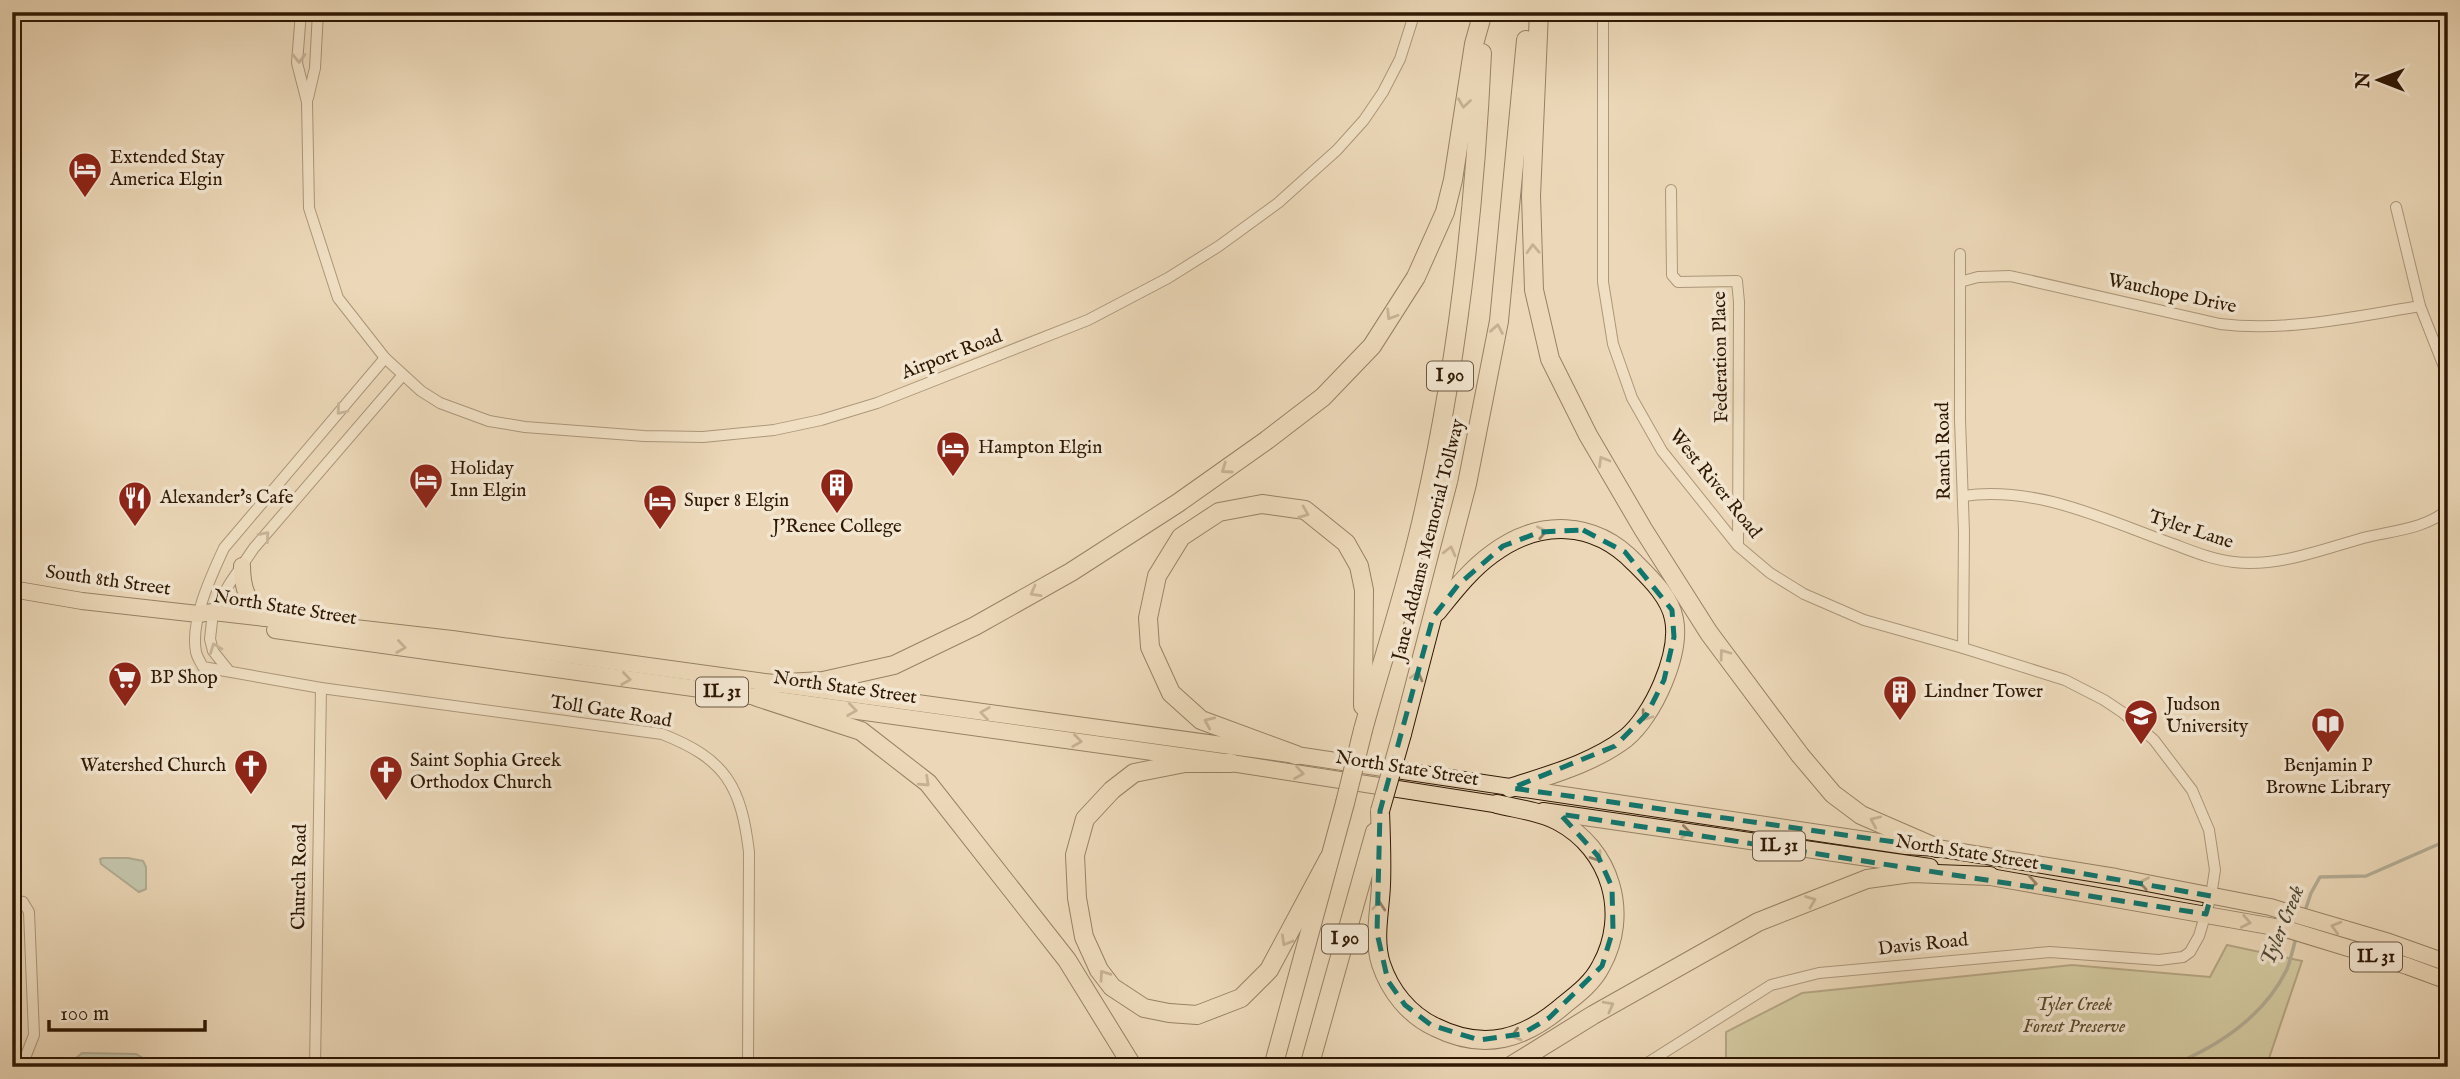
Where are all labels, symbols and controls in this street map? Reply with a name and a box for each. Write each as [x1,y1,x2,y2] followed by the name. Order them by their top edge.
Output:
[2344,46,2414,116] north arrow
[291,53,306,64] one-way arrow
[2352,71,2376,89] text: N
[1457,97,1472,109] one-way arrow
[109,146,225,192] place label: Extended Stay America Elgin
[66,150,104,199] hotel icon: Extended Stay America Elgin
[1525,243,1540,254] one-way arrow
[2106,269,2239,319] street label: Wauchope Drive
[1708,291,1734,423] street label: Federation Place
[1387,308,1400,321] one-way arrow
[1489,323,1504,335] one-way arrow
[897,324,1007,386] street label: Airport Road
[1427,362,1473,390] road number: I 90
[1931,401,1957,500] street label: Ranch Road
[337,402,349,415] one-way arrow
[1387,416,1471,665] street label: Jane Addams Memorial Tollway
[1664,425,1767,544] street label: West River Road
[934,429,972,478] hotel icon: Hampton Elgin
[978,436,1102,460] place label: Hampton Elgin
[1598,456,1611,469] one-way arrow
[450,457,526,503] place label: Holiday Inn Elgin
[407,461,445,510] hotel icon: Holiday Inn Elgin
[1221,461,1234,473] one-way arrow
[818,466,856,515] building icon: J'Renee College
[116,479,154,528] restaurant icon: Alexander's Cafe
[641,482,679,531] hotel icon: Super 8 Elgin
[159,486,294,510] place label: Alexander's Cafe
[684,489,789,513] place label: Super 8 Elgin
[1297,504,1309,518] one-way arrow
[2146,505,2237,555] street label: Tyler Lane
[770,515,902,539] place label: J'Renee College
[1536,526,1548,541] one-way arrow
[257,531,269,544] one-way arrow
[1442,545,1456,557] one-way arrow
[44,560,173,602] street label: South 8th Street
[1030,584,1042,597] one-way arrow
[212,585,359,631] street label: North State Street
[395,640,407,655] one-way arrow
[209,642,223,655] one-way arrow
[1719,649,1732,662] one-way arrow
[106,659,144,708] supermarket icon: BP Shop
[150,666,218,690] place label: BP Shop
[772,666,919,710] street label: North State Street
[1409,670,1424,682] one-way arrow
[620,671,632,686] one-way arrow
[1881,673,1919,722] building icon: Lindner Tower
[696,678,748,706] road number: IL 31
[1924,680,2043,704] place label: Lindner Tower
[549,691,674,734] street label: Toll Gate Road
[2164,693,2249,739] place label: Judson University
[2122,697,2160,746] school or university icon: Judson University
[846,702,857,717] one-way arrow
[2309,705,2347,754] library icon: Benjamin P Browne Library
[979,706,991,721] one-way arrow
[1641,708,1654,721] one-way arrow
[1204,716,1216,730] one-way arrow
[1071,734,1083,749] one-way arrow
[1334,746,1481,792] street label: North State Street
[232,747,270,796] church icon: Watershed Church
[410,749,562,795] place label: Saint Sophia Greek Orthodox Church
[367,753,405,802] church icon: Saint Sophia Greek Orthodox Church
[80,754,226,778] place label: Watershed Church
[2265,754,2391,800] place label: Benjamin P Browne Library
[1293,765,1305,780] one-way arrow
[917,774,930,786] one-way arrow
[1869,815,1882,829] one-way arrow
[287,823,313,930] street label: Church Road
[1680,824,1691,839] one-way arrow
[1894,830,2041,876] street label: North State Street
[1753,832,1805,860] road number: IL 31
[1589,849,1601,862] one-way arrow
[2026,875,2038,890] one-way arrow
[2139,876,2151,891] one-way arrow
[2255,881,2312,970] water label: Tyler Creek
[1804,896,1816,910] one-way arrow
[1371,900,1386,911] one-way arrow
[2240,913,2252,928] one-way arrow
[2330,920,2342,935] one-way arrow
[1322,924,1368,954] road number: I 90
[1877,928,1970,962] street label: Davis Road
[1281,933,1294,946] one-way arrow
[2350,942,2402,972] road number: IL 31
[1100,970,1112,983] one-way arrow
[49,988,205,1032] scale bar
[2023,993,2126,1039] park label: Tyler Creek Forest Preserve
[60,1001,109,1028] text: 100 m
[1602,1001,1615,1014] one-way arrow
[1510,1026,1522,1041] one-way arrow

